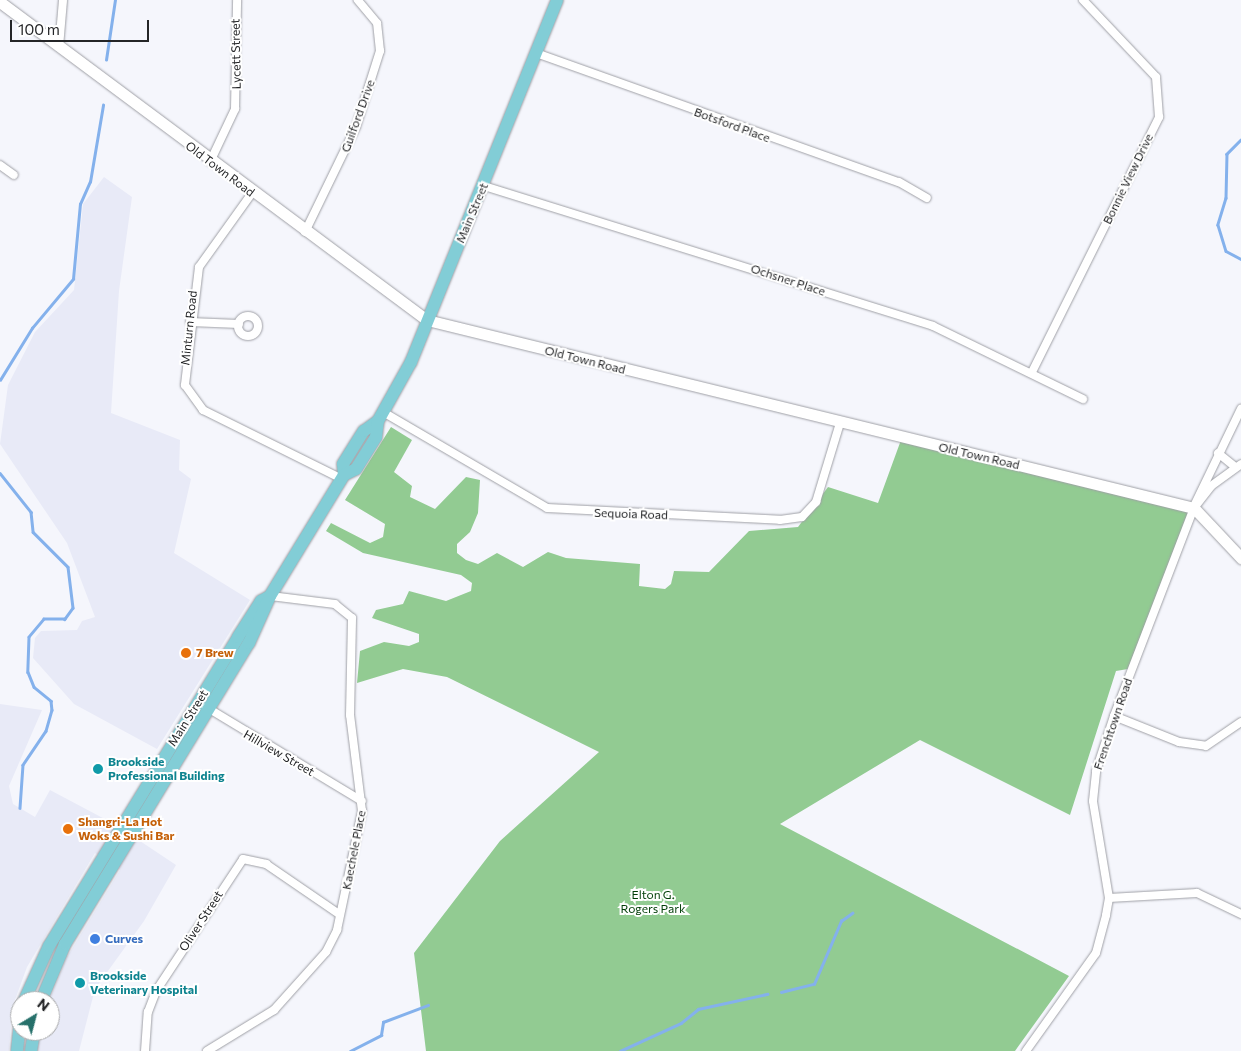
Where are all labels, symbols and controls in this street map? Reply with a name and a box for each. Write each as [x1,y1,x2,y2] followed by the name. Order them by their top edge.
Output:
[12,10,151,42] scale bar
[228,18,244,90] street label: Lycett Street
[18,20,60,38] text: 100 m
[338,78,378,154] street label: Guilford Drive
[692,105,772,145] street label: Botsford Place
[1100,131,1156,227] street label: Bonnie View Drive
[183,138,257,200] street label: Old Town Road
[453,181,491,245] street label: Main Street
[749,261,827,299] street label: Ochsner Place
[178,290,200,366] street label: Minturn Road
[543,343,627,377] street label: Old Town Road
[937,440,1021,472] street label: Old Town Road
[594,506,668,522] street label: Sequoia Road
[196,646,234,660] place label: 7 Brew
[180,647,192,659] marker: 7 Brew
[1091,676,1135,772] street label: Frenchtown Road
[165,687,211,749] street label: Main Street
[241,727,317,779] street label: Hillview Street
[108,755,225,783] place label: Brookside Professional Building
[92,763,104,775] marker: Brookside Professional Building
[339,809,369,891] street label: Kaechele Place
[78,815,175,843] place label: Shangri-La Hot Woks & Sushi Bar
[62,823,74,835] marker: Shangri-La Hot Woks & Sushi Bar
[176,888,226,954] street label: Oliver Street
[621,888,685,916] park label: Elton G. Rogers Park
[105,932,143,946] place label: Curves
[89,933,101,945] marker: Curves
[90,969,197,997] place label: Brookside Veterinary Hospital
[74,977,86,989] marker: Brookside Veterinary Hospital
[10,991,60,1041] north arrow
[34,994,53,1014] text: N

